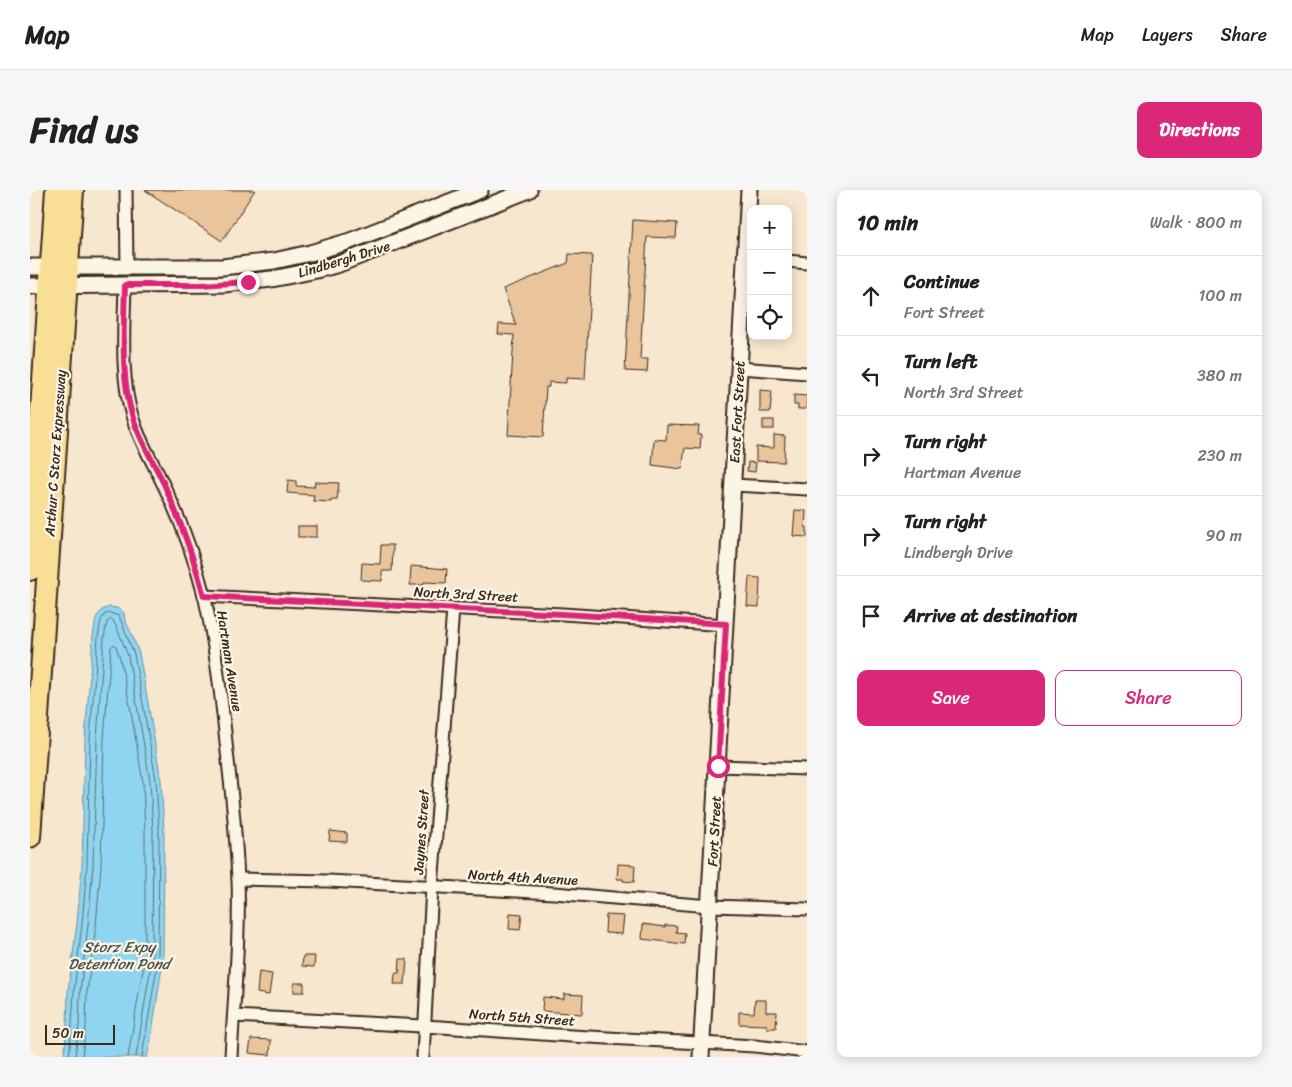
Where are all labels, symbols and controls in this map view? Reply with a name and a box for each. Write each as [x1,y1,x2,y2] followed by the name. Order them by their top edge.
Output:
[25,14,69,56] text: Map
[1081,19,1114,51] text: Map
[1142,19,1193,51] text: Layers
[1221,19,1267,51] text: Share
[30,99,138,161] text: Find us
[1137,102,1262,158] button: Directions
[857,204,918,242] text: 10 min
[747,205,792,340] map controls
[747,205,792,250] button: +
[1150,208,1242,237] text: Walk · 800 m
[295,234,393,285] street label: Lindbergh Drive
[747,250,792,295] button: −
[904,265,980,298] text: Continue
[237,271,260,294] route end
[1198,281,1242,310] text: 100 m
[857,282,885,310] icon: ahead
[747,295,792,340] button: locate
[904,298,985,327] text: Fort Street
[904,345,977,378] text: Turn left
[722,360,753,464] street label: East Fort Street
[1197,361,1242,390] text: 380 m
[857,362,885,390] icon: left
[37,368,74,538] street label: Arthur C Storz Expressway
[904,378,1024,407] text: North 3rd Street
[904,425,986,458] text: Turn right
[1197,441,1242,470] text: 230 m
[857,442,885,470] icon: right
[904,458,1021,487] text: Hartman Avenue
[904,505,986,538] text: Turn right
[1206,521,1242,550] text: 90 m
[857,522,885,550] icon: right
[904,538,1013,567] text: Lindbergh Drive
[413,579,519,610] street label: North 3rd Street
[904,599,1077,632] text: Arrive at destination
[857,602,885,630] icon: arrive
[209,608,250,714] street label: Hartman Avenue
[857,670,1045,726] button: Save
[1055,670,1242,726] button: Share
[707,755,730,778] route start
[406,787,437,876] street label: Jaynes Street
[700,795,729,867] street label: Fort Street
[467,862,579,893] street label: North 4th Avenue
[68,934,174,977] water label: Storz Expy Detention Pond
[468,1001,576,1034] street label: North 5th Street
[52,1021,84,1046] text: 50 m
[45,1022,115,1045] scale bar

